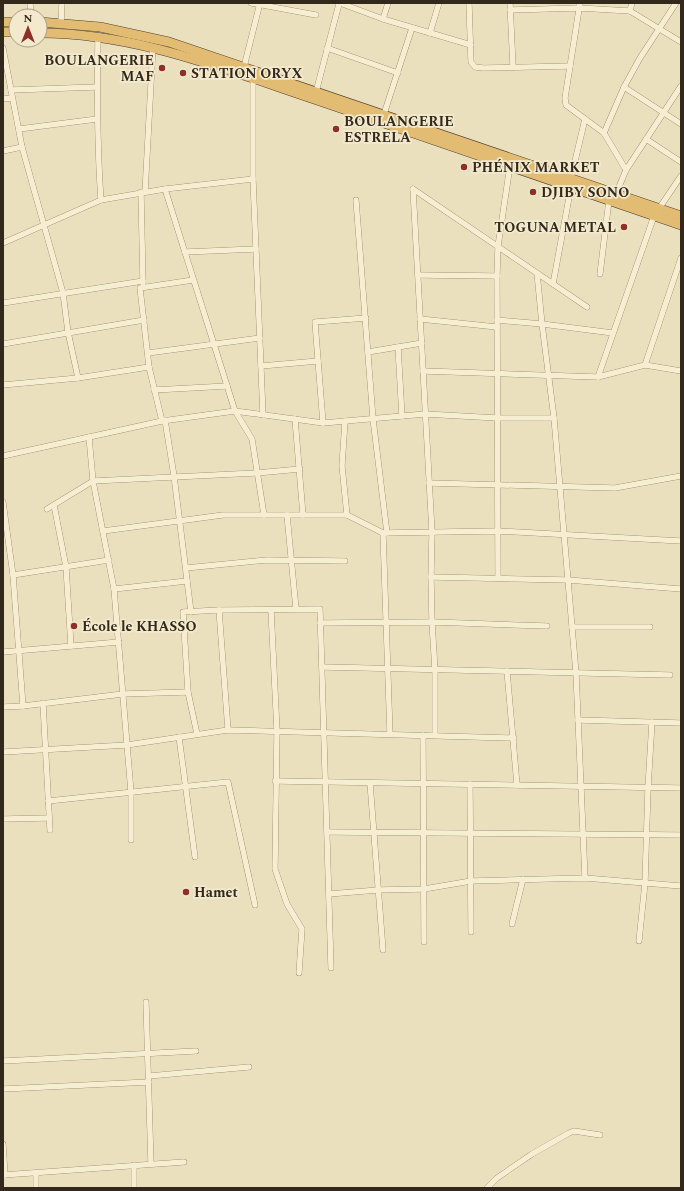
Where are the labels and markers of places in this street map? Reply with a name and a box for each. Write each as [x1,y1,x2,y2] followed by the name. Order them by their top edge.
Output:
[44,50,154,87] place label: BOULANGERIE MAF
[157,63,167,73] marker: BOULANGERIE MAF
[191,63,302,84] place label: STATION ORYX
[178,68,188,78] marker: STATION ORYX
[344,111,454,148] place label: BOULANGERIE ESTRELA
[331,124,341,134] marker: BOULANGERIE ESTRELA
[472,157,600,178] place label: PHÉNIX MARKET
[459,162,469,172] marker: PHÉNIX MARKET
[541,182,629,203] place label: DJIBY SONO
[528,187,538,197] marker: DJIBY SONO
[494,217,616,238] place label: TOGUNA METAL
[619,222,629,232] marker: TOGUNA METAL
[82,616,197,637] place label: École le KHASSO
[69,621,79,631] marker: École le KHASSO
[194,882,238,903] place label: Hamet
[181,887,191,897] marker: Hamet

